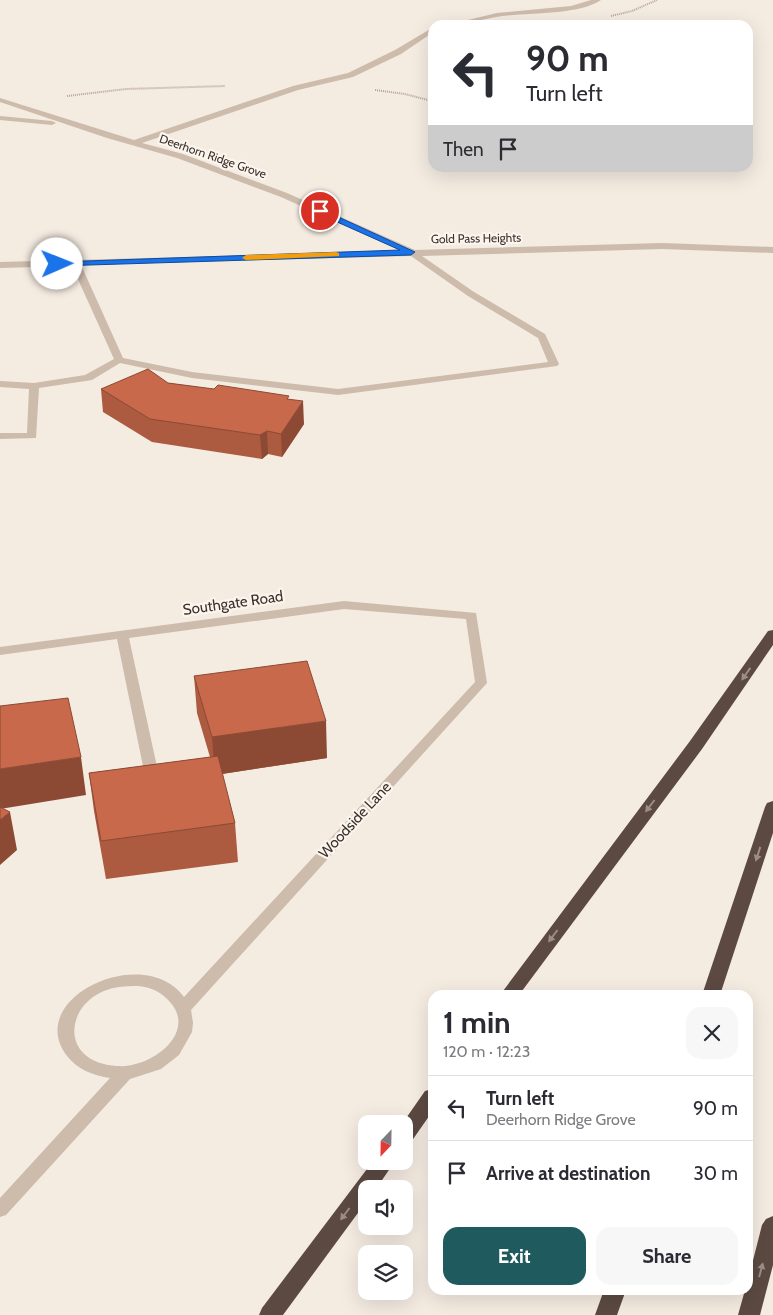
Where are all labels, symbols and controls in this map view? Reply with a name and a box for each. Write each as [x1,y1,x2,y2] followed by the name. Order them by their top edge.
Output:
[526,37,609,80] text: 90 m
[443,40,508,105] icon: left
[526,80,603,107] text: Turn left
[157,131,269,181] street label: Deerhorn Ridge Grove
[494,135,522,163] icon: arrive
[443,138,484,161] text: Then
[299,190,341,232] pin
[306,197,334,225] icon: arrive
[431,230,521,246] street label: Gold Pass Heights
[30,237,82,289] position arrow
[182,587,284,619] street label: Southgate Road
[741,667,751,681] one-way arrow
[315,778,395,862] street label: Woodside Lane
[645,799,656,812] one-way arrow
[754,846,761,861] one-way arrow
[548,929,558,943] one-way arrow
[443,1004,511,1041] text: 1 min
[686,1007,738,1059] button: close
[443,1042,530,1061] text: 120 m · 12:23
[486,1087,554,1110] text: Turn left
[443,1094,471,1122] icon: left
[693,1097,738,1120] text: 90 m
[486,1110,636,1129] text: Deerhorn Ridge Grove
[358,1115,412,1170] north arrow
[358,1115,413,1300] map controls
[443,1159,471,1187] icon: arrive
[486,1162,650,1185] text: Arrive at destination
[694,1162,738,1185] text: 30 m
[358,1180,413,1235] button: sound
[340,1207,350,1221] one-way arrow
[443,1227,586,1285] button: Exit
[596,1227,738,1285] button: Share
[358,1245,413,1300] button: layers
[757,1263,765,1278] one-way arrow

